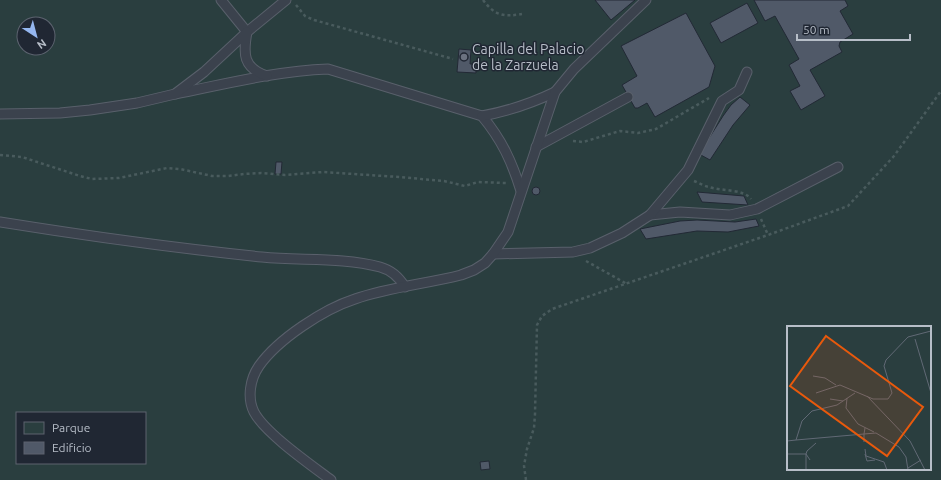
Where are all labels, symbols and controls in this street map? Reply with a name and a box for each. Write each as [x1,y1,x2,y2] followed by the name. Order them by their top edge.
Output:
[16,16,56,56] north arrow
[797,16,910,42] scale bar
[803,23,830,36] text: 50 m
[35,37,49,51] text: N
[472,41,584,73] place label: Capilla del Palacio de la Zarzuela
[459,52,469,62] marker: Capilla del Palacio de la Zarzuela
[787,326,931,470] inset map
[16,412,146,464] legend
[52,421,90,434] text: Parque
[52,441,92,454] text: Edificio

